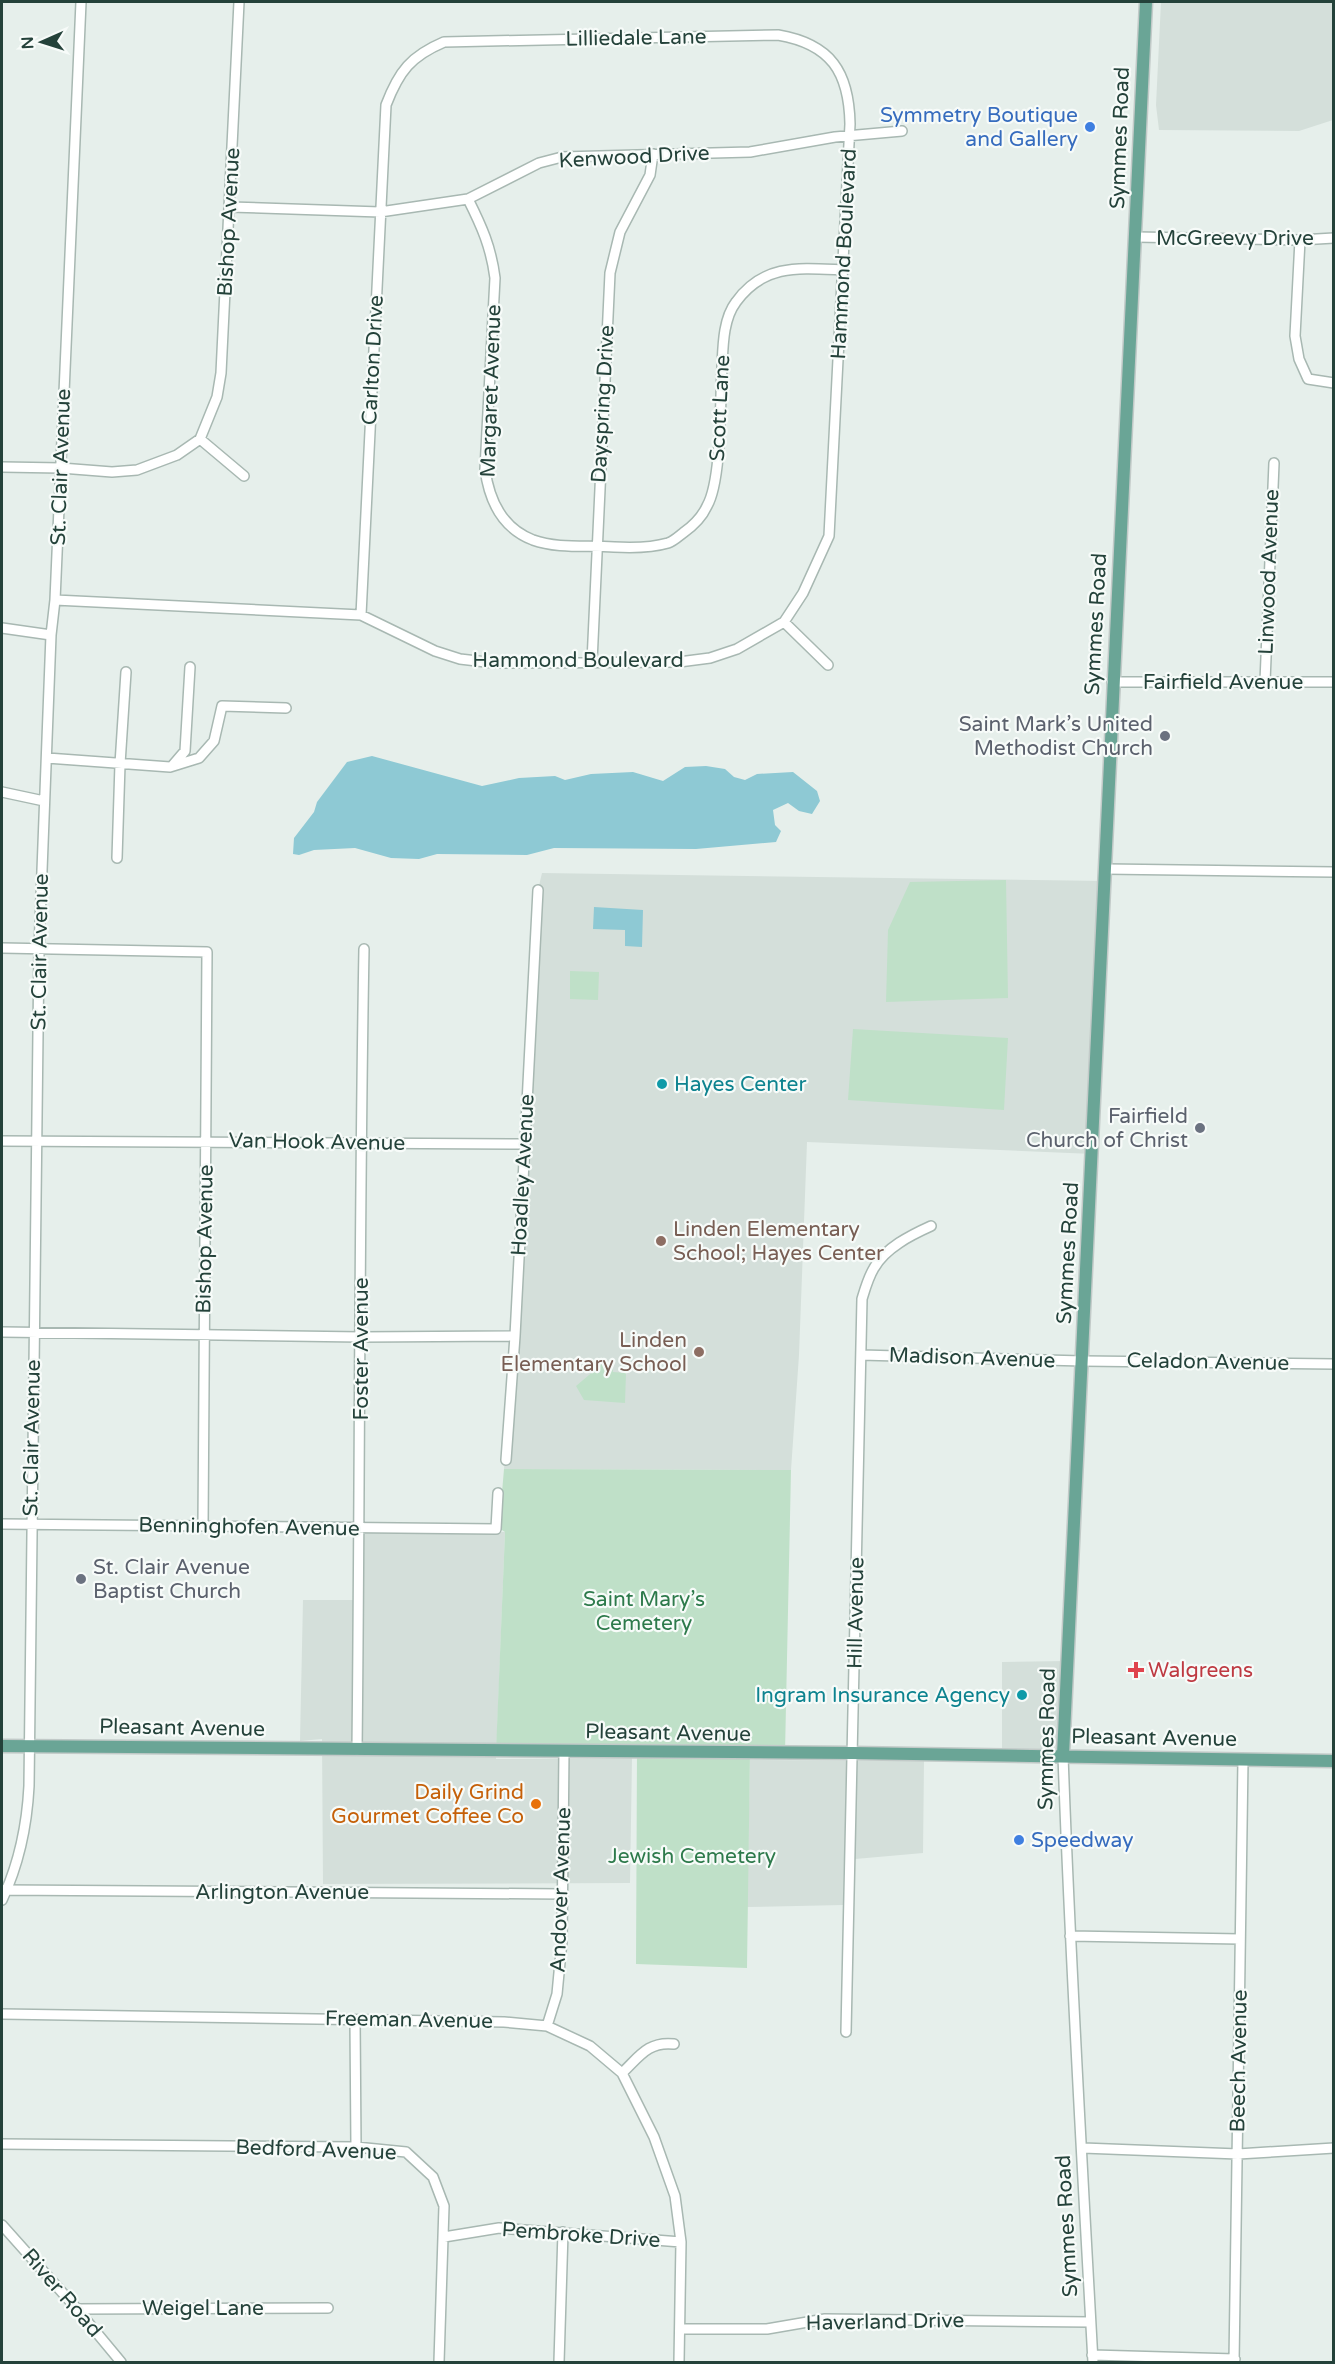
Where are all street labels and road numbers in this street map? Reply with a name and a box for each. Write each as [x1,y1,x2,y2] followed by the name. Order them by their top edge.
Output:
[565,24,707,52] street label: Lilliedale Lane
[1105,66,1135,210] street label: Symmes Road
[558,141,710,173] street label: Kenwood Drive
[213,147,245,297] street label: Bishop Avenue
[826,148,862,360] street label: Hammond Boulevard
[1156,226,1314,251] street label: McGreevy Drive
[357,294,389,426] street label: Carlton Drive
[475,304,507,478] street label: Margaret Avenue
[586,324,620,484] street label: Dayspring Drive
[705,354,735,462] street label: Scott Lane
[46,388,76,546] street label: St. Clair Avenue
[1254,489,1284,655] street label: Linwood Avenue
[1080,552,1112,696] street label: Symmes Road
[472,648,684,673] street label: Hammond Boulevard
[1143,670,1303,695] street label: Fairfield Avenue
[26,873,54,1031] street label: St. Clair Avenue
[506,1093,540,1257] street label: Hoadley Avenue
[228,1128,406,1156] street label: Van Hook Avenue
[191,1164,219,1314] street label: Bishop Avenue
[1052,1181,1084,1325] street label: Symmes Road
[349,1277,374,1421] street label: Foster Avenue
[888,1343,1056,1373] street label: Madison Avenue
[1126,1348,1290,1376] street label: Celadon Avenue
[18,1359,46,1517] street label: St. Clair Avenue
[138,1513,360,1541] street label: Benninghofen Avenue
[843,1557,869,1669] street label: Hill Avenue
[1033,1668,1061,1810] street label: Symmes Road
[99,1714,265,1742] street label: Pleasant Avenue
[585,1719,751,1747] street label: Pleasant Avenue
[1071,1724,1237,1752] street label: Pleasant Avenue
[546,1807,576,1973] street label: Andover Avenue
[195,1880,369,1905] street label: Arlington Avenue
[1225,1989,1253,2133] street label: Beech Avenue
[325,2006,493,2034] street label: Freeman Avenue
[235,2135,397,2165] street label: Bedford Avenue
[1051,2154,1083,2298] street label: Symmes Road
[501,2217,661,2253] street label: Pembroke Drive
[17,2244,107,2342] street label: River Road
[142,2296,264,2321] street label: Weigel Lane
[805,2308,965,2336] street label: Haverland Drive

